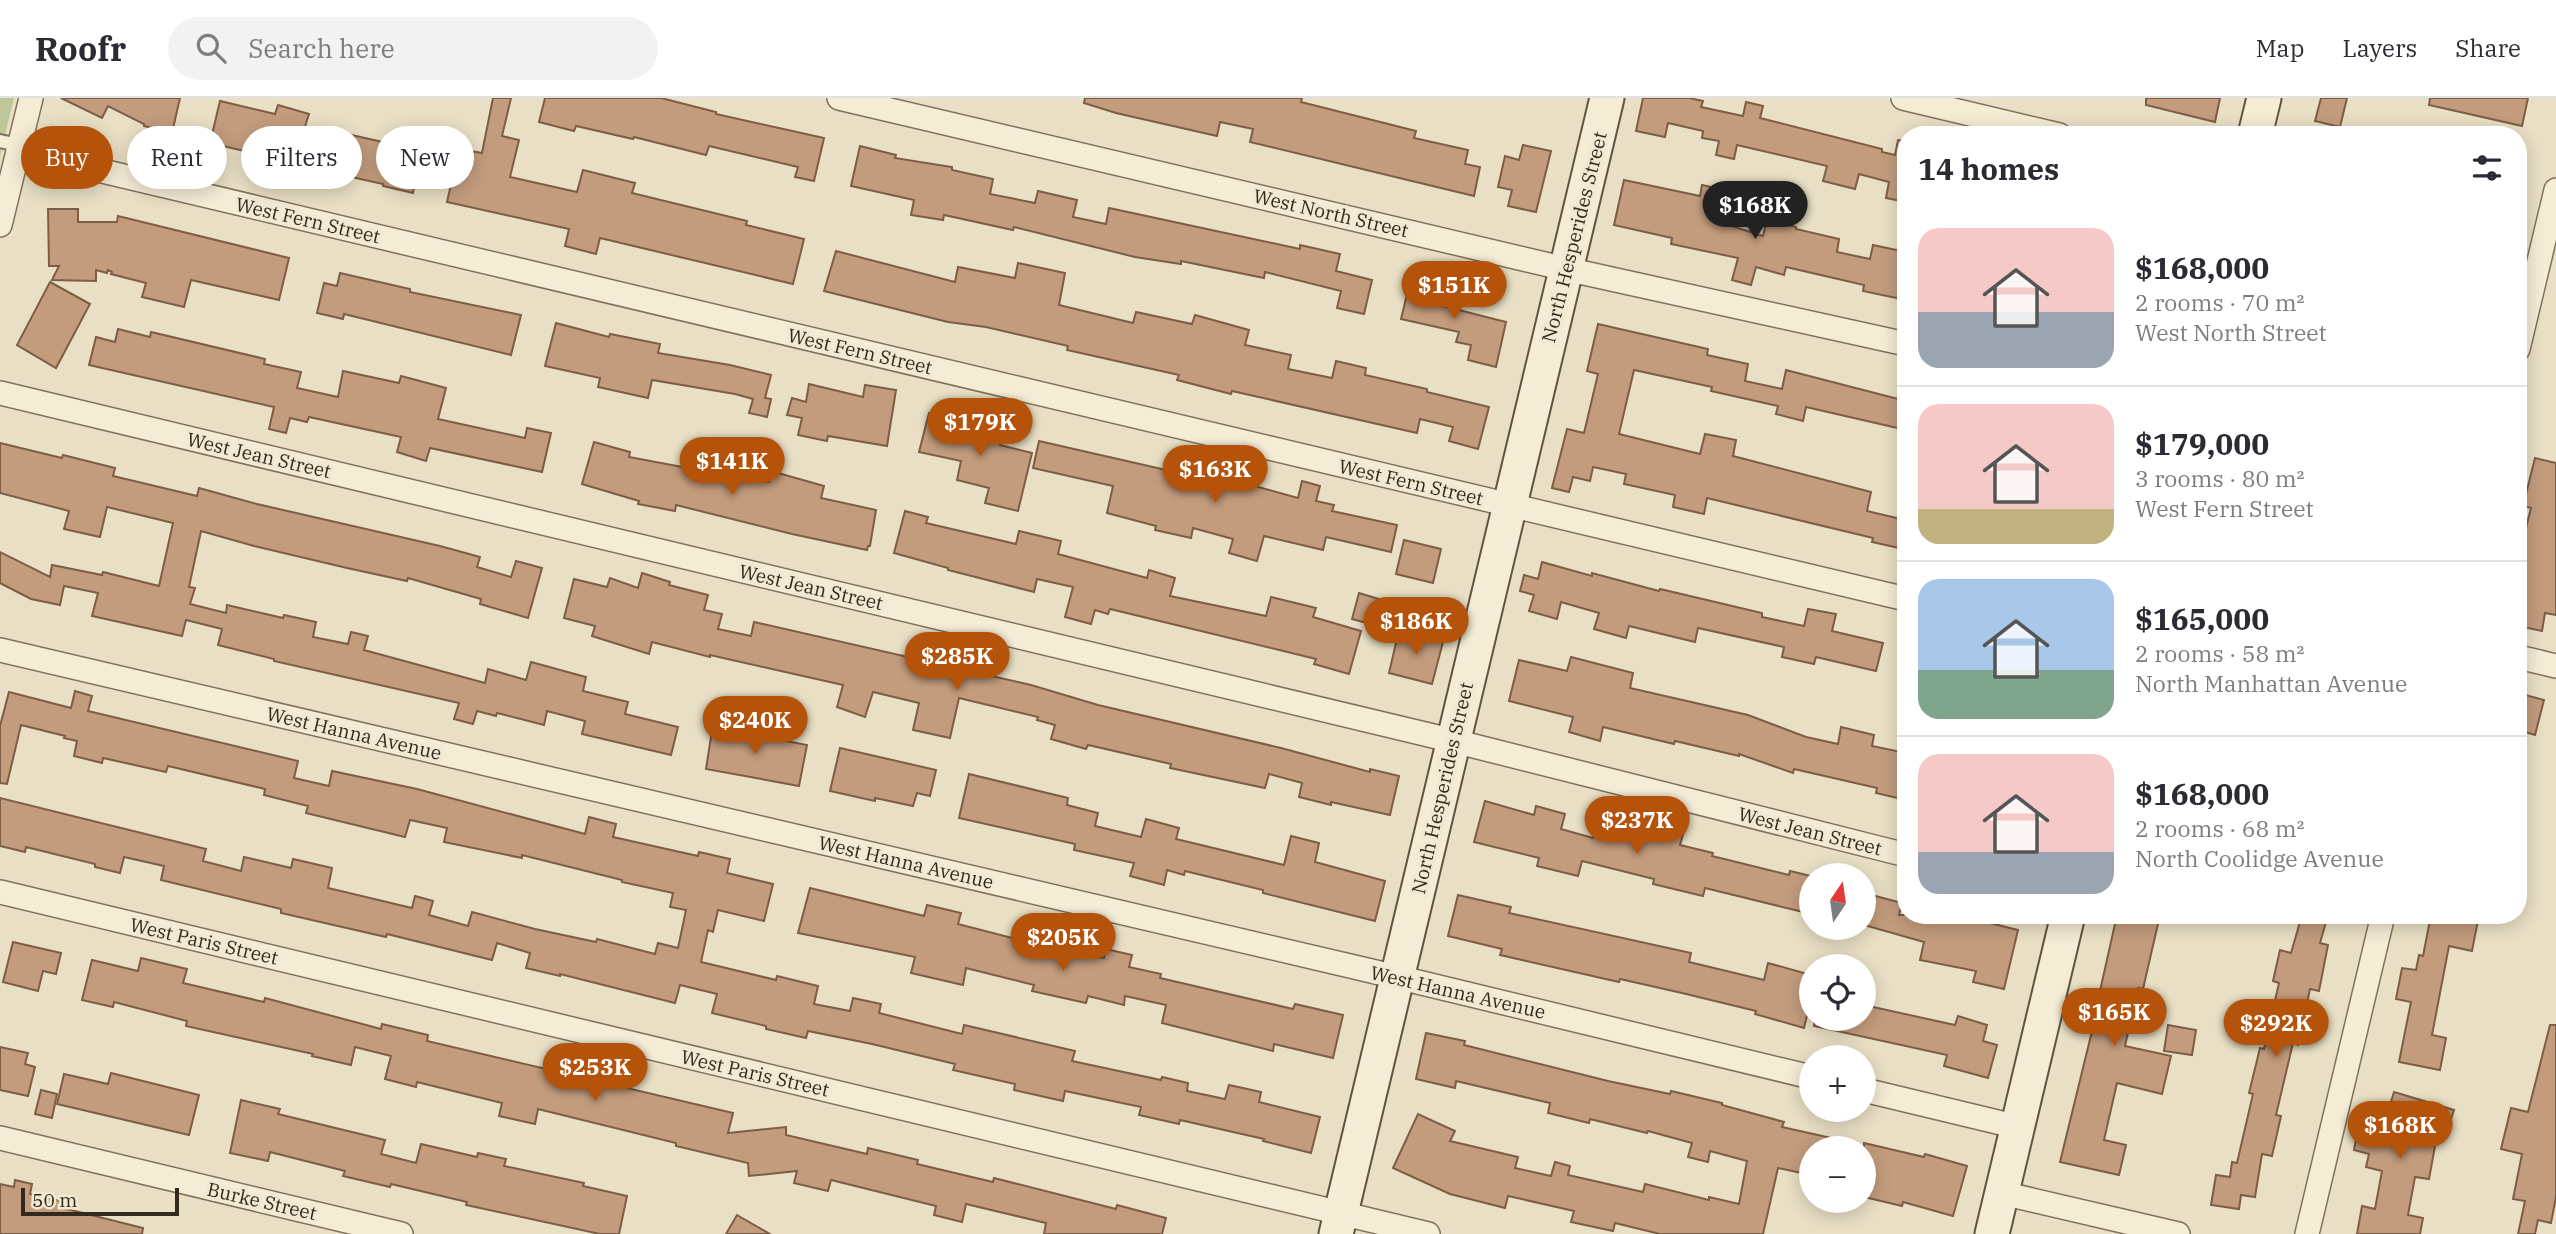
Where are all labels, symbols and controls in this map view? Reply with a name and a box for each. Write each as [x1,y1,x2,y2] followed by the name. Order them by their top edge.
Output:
[168,17,658,80] search box
[35,27,126,70] text: Roofr
[192,29,230,67] icon: search
[248,31,395,65] text: Search here
[2256,32,2304,64] text: Map
[2342,32,2417,64] text: Layers
[2455,32,2521,64] text: Share
[21,126,113,189] chip: Buy
[127,126,227,189] chip: Rent
[241,126,362,189] chip: Filters
[376,126,474,189] chip: New
[1536,129,1612,345] street label: North Hesperides Street
[1918,149,2059,188] text: 14 homes
[2468,149,2506,187] icon: filters
[1706,181,1804,241] pin: $168K
[1251,183,1411,243] street label: West North Street
[1719,189,1791,219] text: $168K
[233,192,383,248] street label: West Fern Street
[2135,248,2269,287] text: $168,000
[1974,256,2058,340] icon: home
[1405,262,1503,321] pin: $151K
[1418,269,1490,299] text: $151K
[2135,287,2305,317] text: 2 rooms · 70 m²
[2135,317,2327,347] text: West North Street
[785,323,935,379] street label: West Fern Street
[931,398,1029,458] pin: $179K
[944,406,1016,436] text: $179K
[2135,424,2269,463] text: $179,000
[185,427,334,483] street label: West Jean Street
[1974,432,2058,516] icon: home
[683,438,781,497] pin: $141K
[696,445,768,475] text: $141K
[1166,446,1264,505] pin: $163K
[1179,453,1251,483] text: $163K
[1336,454,1486,510] street label: West Fern Street
[2135,463,2305,493] text: 3 rooms · 80 m²
[2135,493,2314,523] text: West Fern Street
[737,559,886,615] street label: West Jean Street
[1367,598,1465,657] pin: $186K
[2135,599,2269,638] text: $165,000
[1380,605,1452,635] text: $186K
[1974,607,2058,691] icon: home
[908,632,1006,692] pin: $285K
[2135,638,2305,668] text: 2 rooms · 58 m²
[921,640,993,670] text: $285K
[2135,668,2407,698] text: North Manhattan Avenue
[1406,679,1478,896] street label: North Hesperides Street
[706,696,804,756] pin: $240K
[264,701,444,765] street label: West Hanna Avenue
[719,704,791,734] text: $240K
[2135,774,2269,813] text: $168,000
[1974,782,2058,866] icon: home
[1588,796,1686,856] pin: $237K
[1736,802,1885,861] street label: West Jean Street
[1601,804,1673,834] text: $237K
[2135,813,2305,843] text: 2 rooms · 68 m²
[816,830,996,894] street label: West Hanna Avenue
[2135,843,2384,873] text: North Coolidge Avenue
[1799,863,1876,940] north arrow
[1799,863,1876,1213] map controls
[128,912,281,970] street label: West Paris Street
[1014,914,1112,973] pin: $205K
[1027,921,1099,951] text: $205K
[1799,954,1876,1031] button: locate
[1368,960,1548,1024] street label: West Hanna Avenue
[2065,988,2163,1048] pin: $165K
[2078,996,2150,1026] text: $165K
[2227,1000,2325,1059] pin: $292K
[2240,1007,2312,1037] text: $292K
[546,1044,644,1103] pin: $253K
[679,1044,832,1102] street label: West Paris Street
[1799,1045,1876,1122] button: +
[559,1051,631,1081] text: $253K
[2351,1102,2449,1161] pin: $168K
[2364,1109,2436,1139] text: $168K
[1799,1136,1876,1213] button: −
[205,1177,319,1225] street label: Burke Street
[21,1185,178,1217] scale bar
[32,1188,77,1212] text: 50 m

